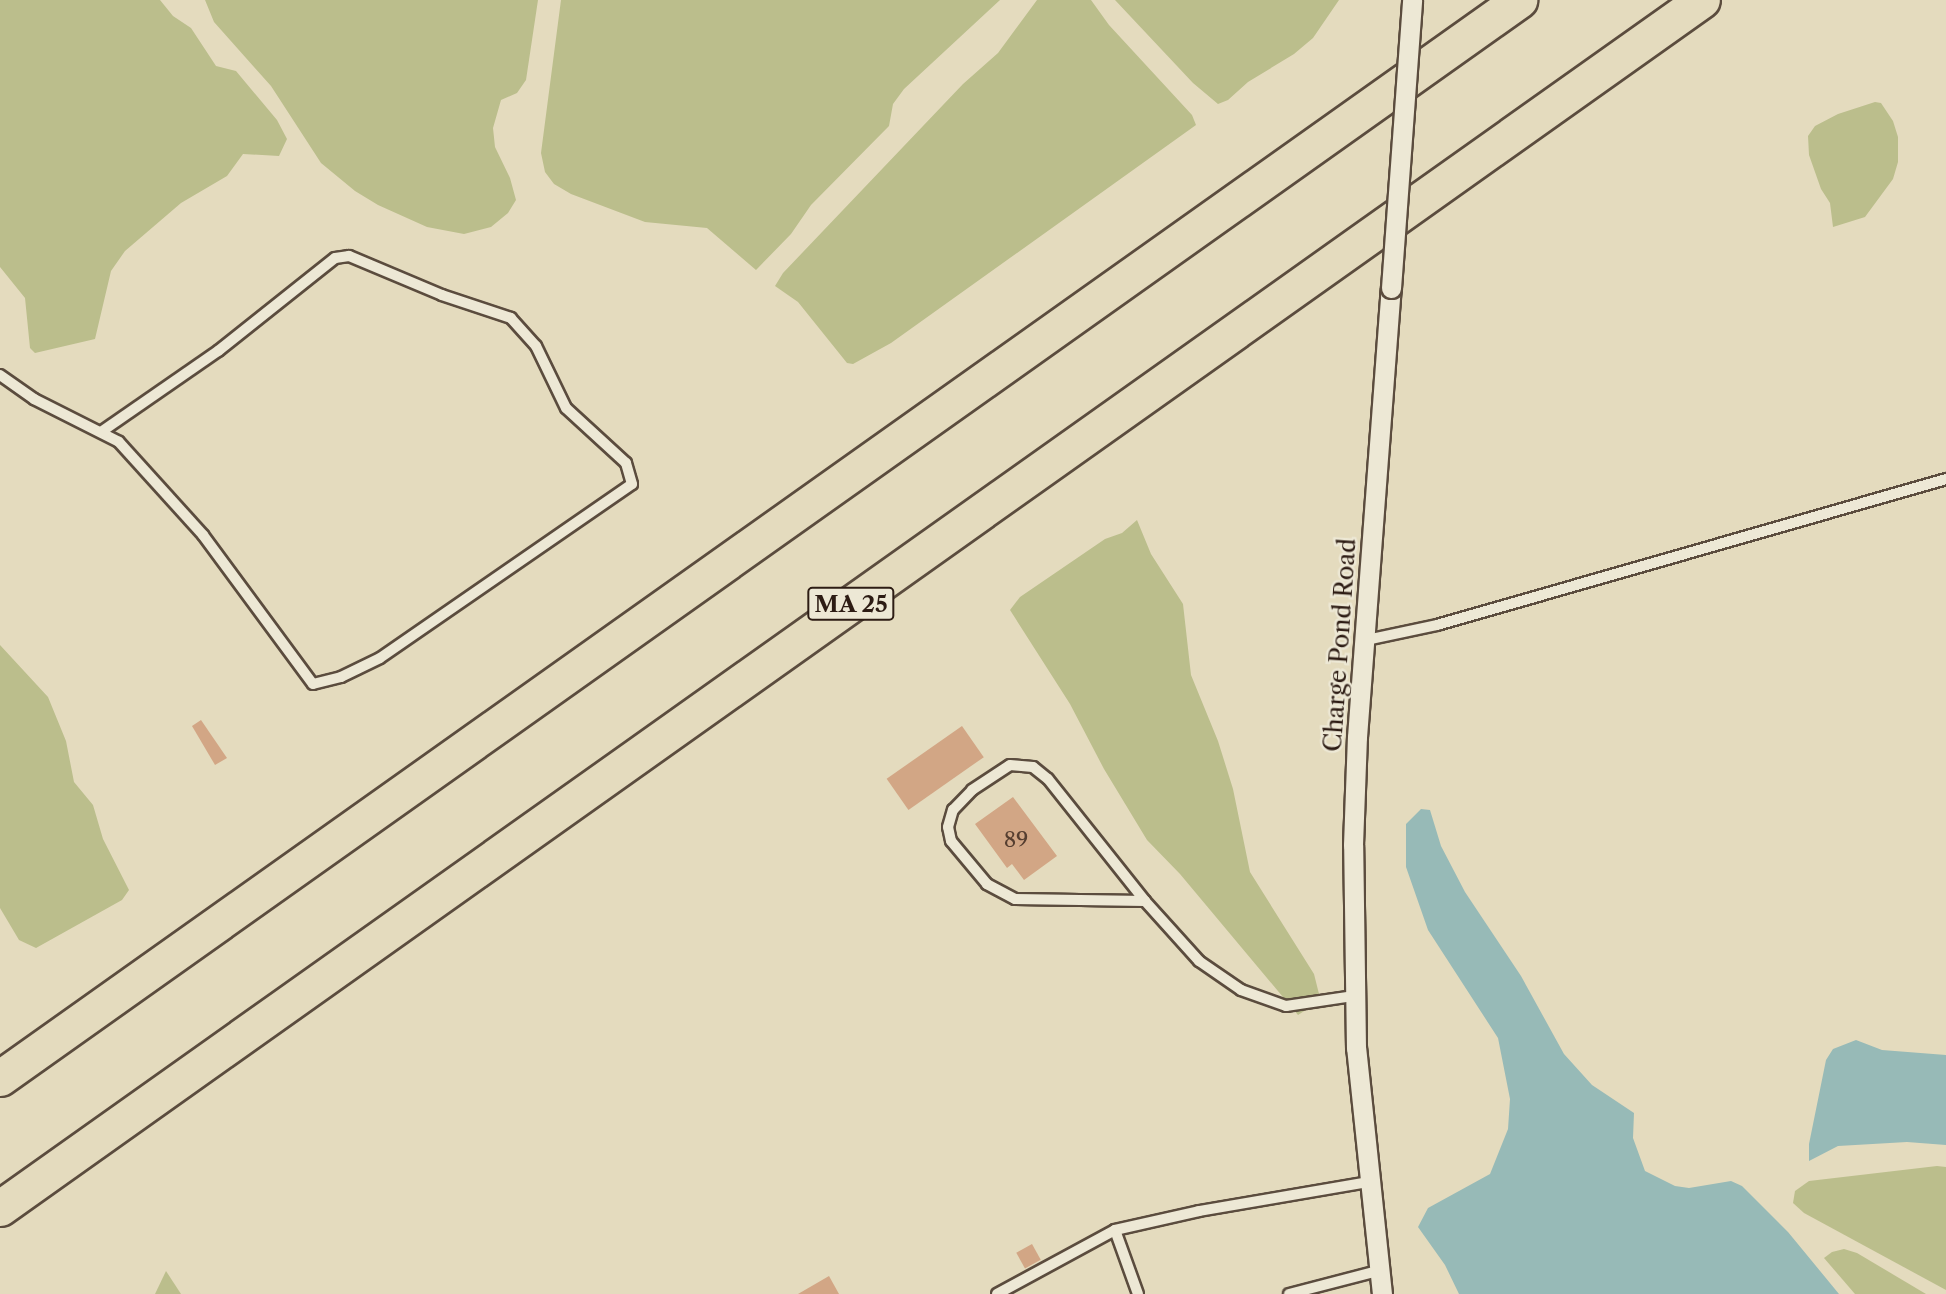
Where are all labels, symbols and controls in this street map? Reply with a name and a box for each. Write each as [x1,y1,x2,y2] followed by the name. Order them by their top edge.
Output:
[1318,537,1362,753] street label: Charge Pond Road
[806,584,896,624] road number: MA 25
[1004,827,1028,853] house number: 89

